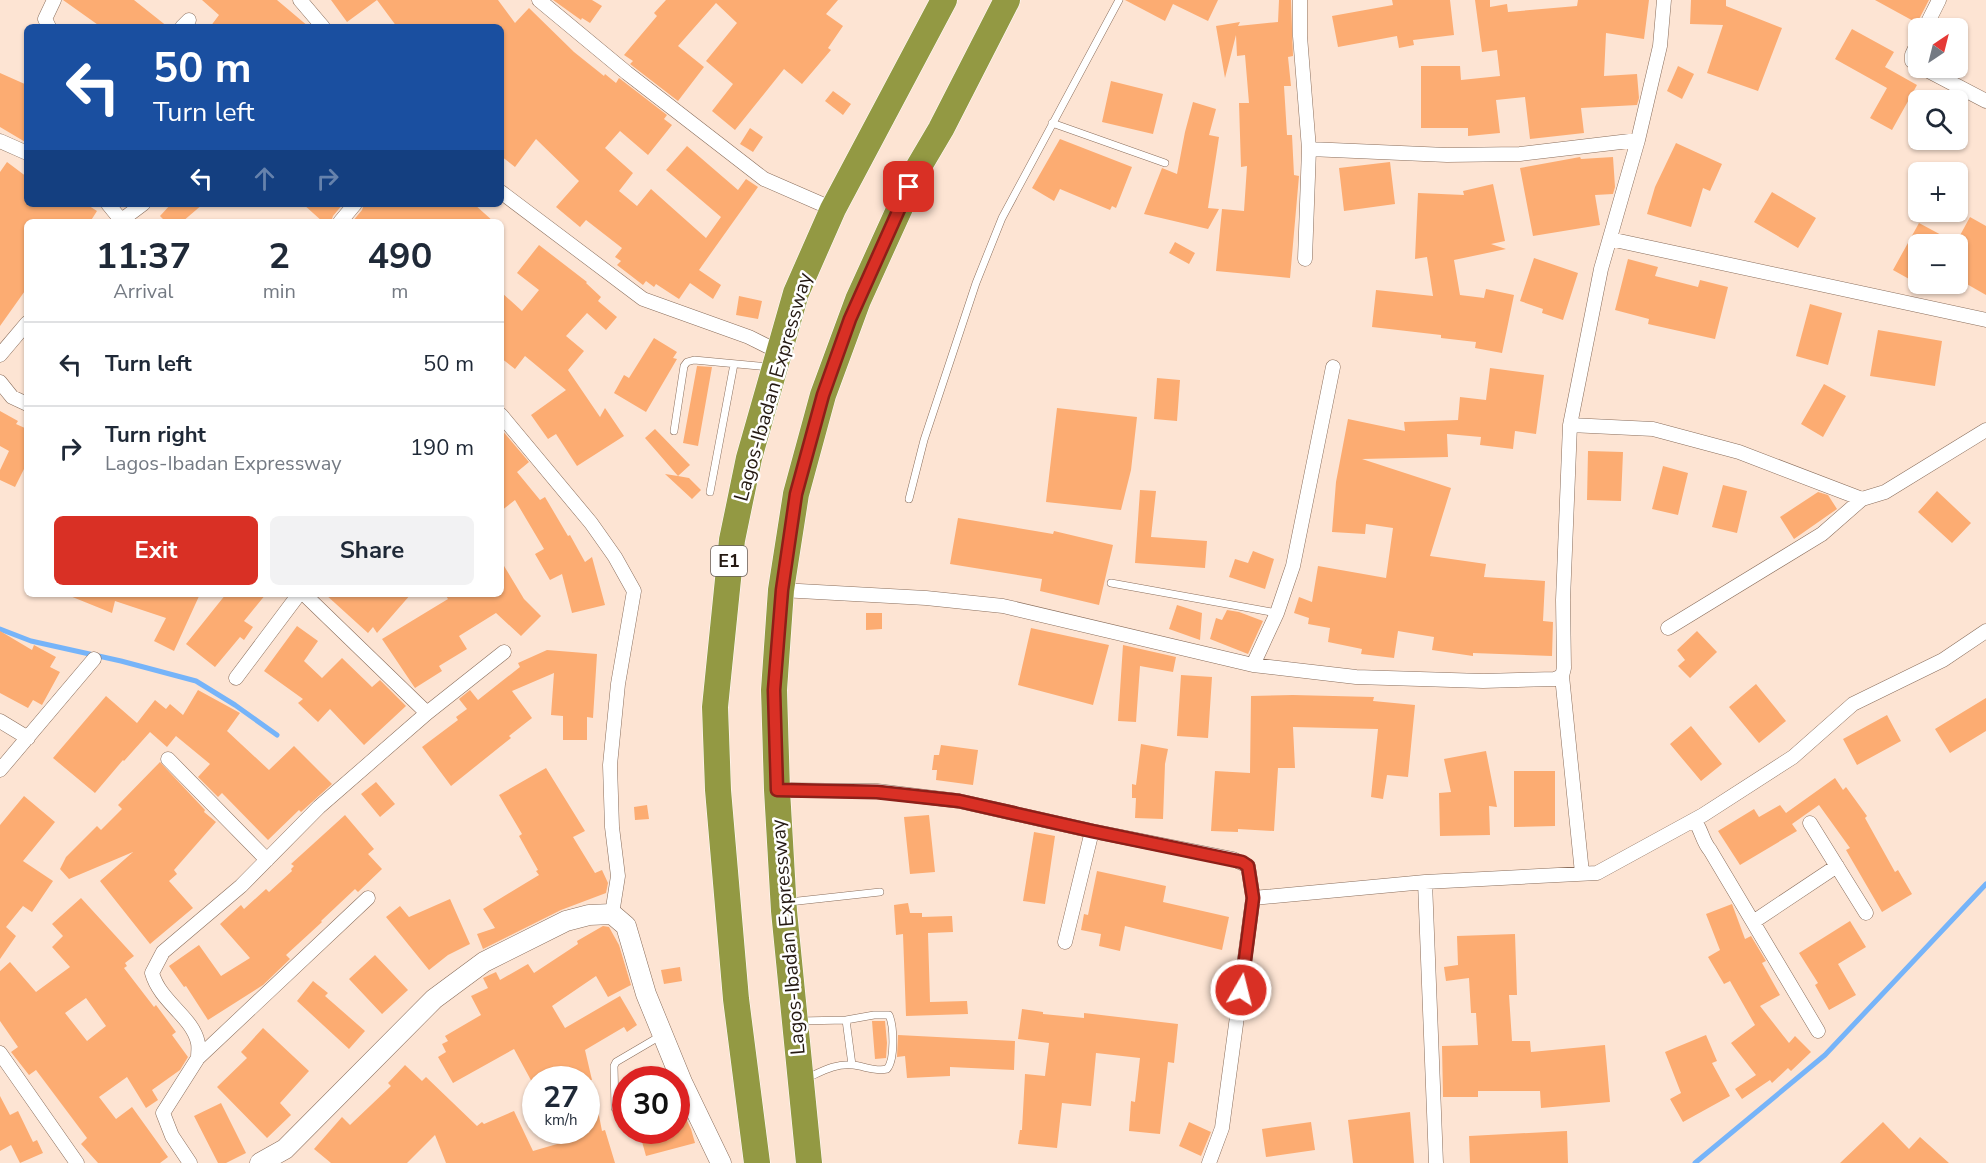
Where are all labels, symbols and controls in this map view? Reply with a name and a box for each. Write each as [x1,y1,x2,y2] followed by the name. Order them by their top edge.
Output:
[1908,18,1968,78] north arrow
[1908,18,1968,294] map controls
[153,40,252,97] text: 50 m
[54,48,132,126] icon: left
[1908,90,1968,150] button: search
[153,94,254,131] text: Turn left
[883,161,934,212] pin
[185,162,218,195] icon: left
[248,162,281,195] icon: ahead
[311,162,344,195] icon: right
[1908,162,1968,222] button: +
[892,170,925,203] icon: arrive
[96,232,191,281] text: 11:37
[268,232,290,281] text: 2
[367,232,432,281] text: 490
[1908,234,1968,294] button: −
[727,269,819,504] street label: Lagos-Ibadan Expressway
[113,278,173,305] text: Arrival
[263,278,296,305] text: min
[391,278,408,305] text: m
[54,348,87,381] icon: left
[105,349,192,379] text: Turn left
[423,349,474,379] text: 50 m
[105,420,206,450] text: Turn right
[54,432,87,465] icon: right
[410,433,474,463] text: 190 m
[105,450,341,477] text: Lagos-Ibadan Expressway
[54,516,258,585] button: Exit
[270,516,474,585] button: Share
[711,546,747,576] road number: E1
[764,817,812,1056] street label: Lagos-Ibadan Expressway
[1209,958,1273,1022] position arrow
[612,1066,690,1144] speed limit sign: 30
[543,1077,579,1118] text: 27
[544,1110,578,1130] text: km/h

